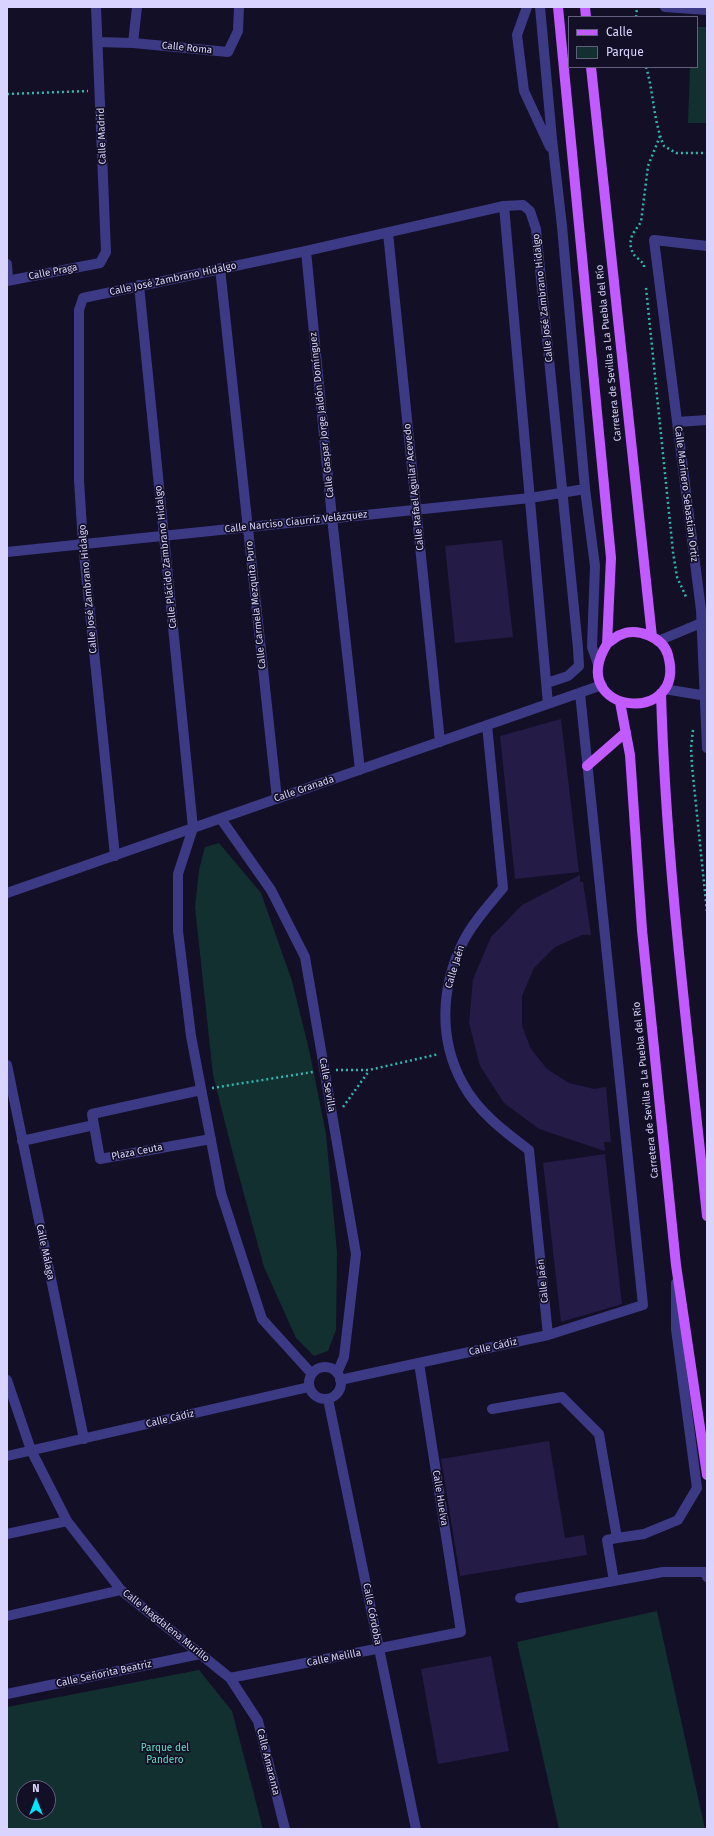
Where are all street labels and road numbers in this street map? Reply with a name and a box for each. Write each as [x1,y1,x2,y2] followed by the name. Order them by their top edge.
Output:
[161,39,213,57] street label: Calle Roma
[95,108,109,164] street label: Calle Madrid
[530,233,556,363] street label: Calle José Zambrano Hidalgo
[108,260,238,298] street label: Calle José Zambrano Hidalgo
[27,261,79,283] street label: Calle Praga
[594,264,624,442] street label: Carretera de Sevilla a La Puebla del Río
[307,332,337,498] street label: Calle Gaspar Jorge Jaldón Domínguez
[401,423,427,551] street label: Calle Rafael Aguilar Acevedo
[672,425,700,563] street label: Calle Marinero Sebastian Ortiz
[153,485,179,629] street label: Calle Plácido Zambrano Hidalgo
[224,509,368,535] street label: Calle Narciso Ciaurriz Velázquez
[76,524,100,654] street label: Calle José Zambrano Hidalgo
[243,540,269,670] street label: Calle Carmela Mezquita Puro
[272,773,336,805] street label: Calle Granada
[443,944,467,990] street label: Calle Jaén
[631,1001,661,1179] street label: Carretera de Sevilla a La Puebla del Río
[316,1057,338,1113] street label: Calle Sevilla
[110,1141,164,1163] street label: Plaza Ceuta
[33,1223,57,1281] street label: Calle Málaga
[535,1258,551,1304] street label: Calle Jaén
[468,1336,518,1358] street label: Calle Cádiz
[145,1408,195,1430] street label: Calle Cádiz
[430,1469,450,1527] street label: Calle Huelva
[360,1582,384,1646] street label: Calle Córdoba
[120,1587,212,1665] street label: Calle Magdalena Murillo
[306,1647,362,1669] street label: Calle Melilla
[55,1658,153,1690] street label: Calle Señorita Beatriz
[254,1727,282,1797] street label: Calle Amaranta

